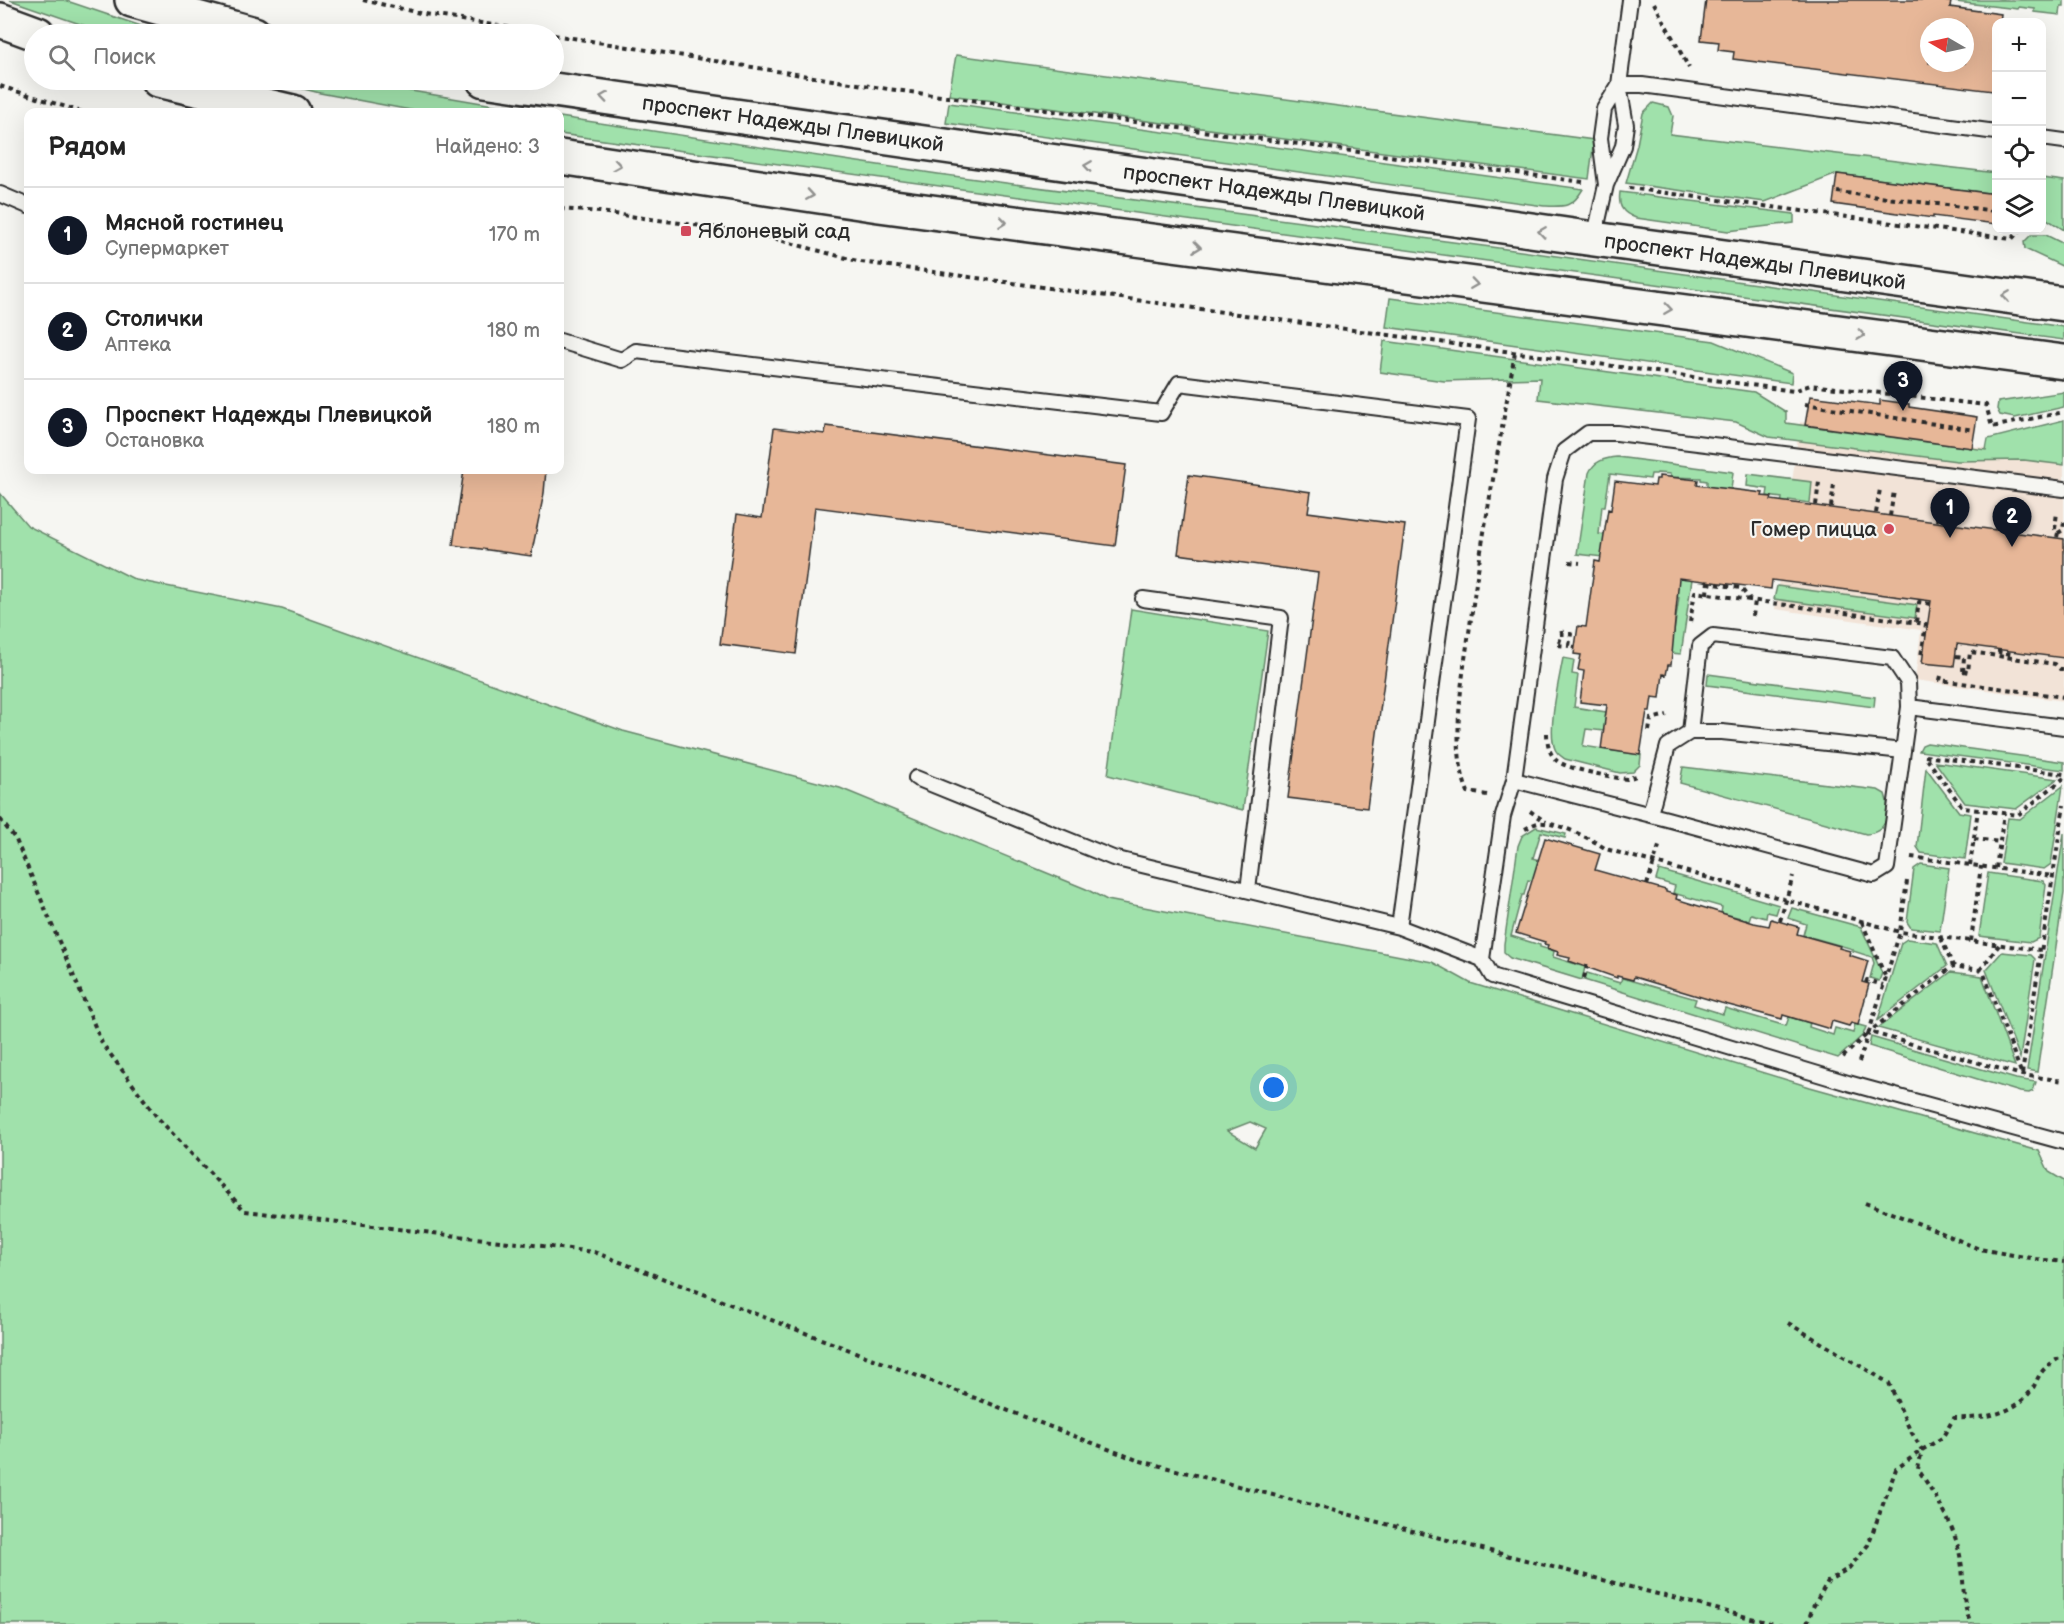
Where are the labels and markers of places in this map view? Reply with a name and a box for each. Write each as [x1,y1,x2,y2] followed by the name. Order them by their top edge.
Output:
[698,219,850,244] place label: Яблоневый сад
[679,224,693,238] marker: Яблоневый сад
[1884,362,1922,411] pin: 3
[1930,488,1970,538] pin: 1
[1992,498,2032,547] pin: 2
[1750,517,1878,542] place label: Гомер пицца
[1882,522,1896,536] marker: Гомер пицца

